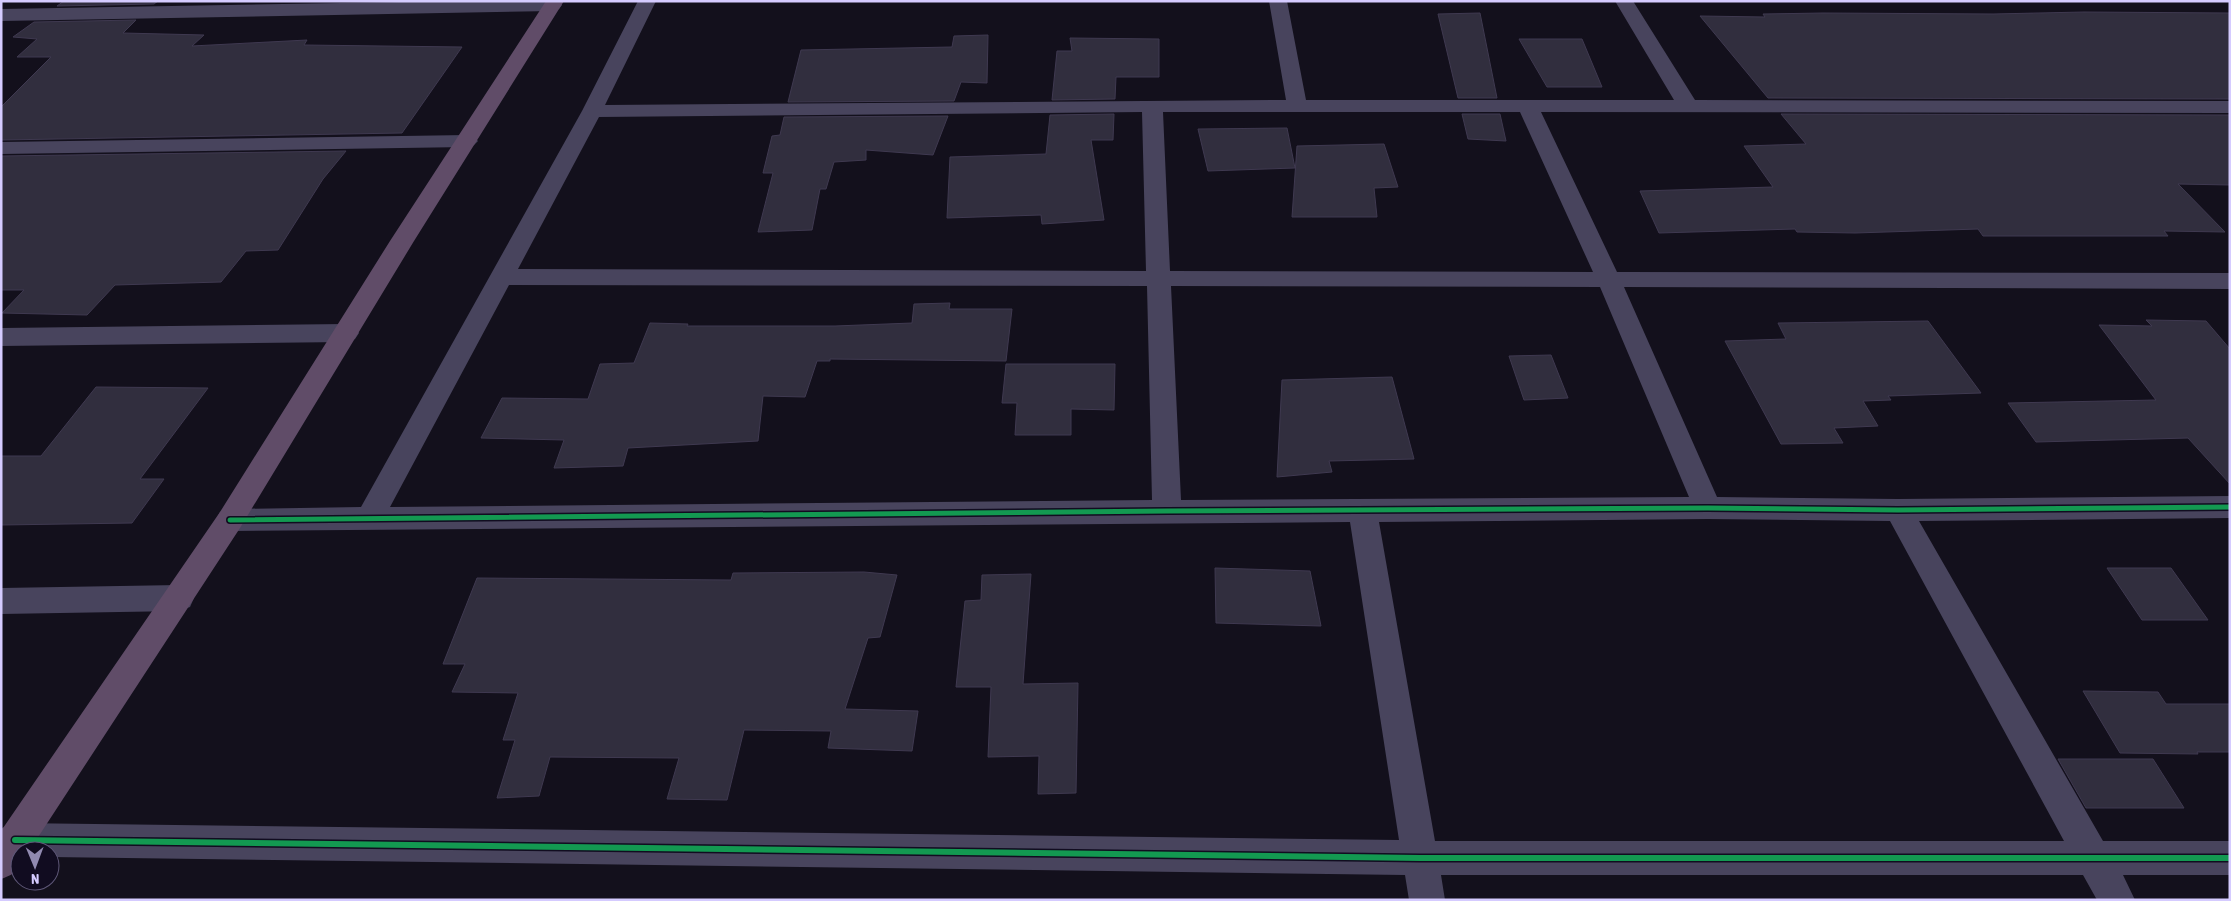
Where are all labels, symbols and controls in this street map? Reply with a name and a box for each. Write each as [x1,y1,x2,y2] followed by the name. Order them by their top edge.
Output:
[10,841,60,891] north arrow
[31,871,39,887] text: N

